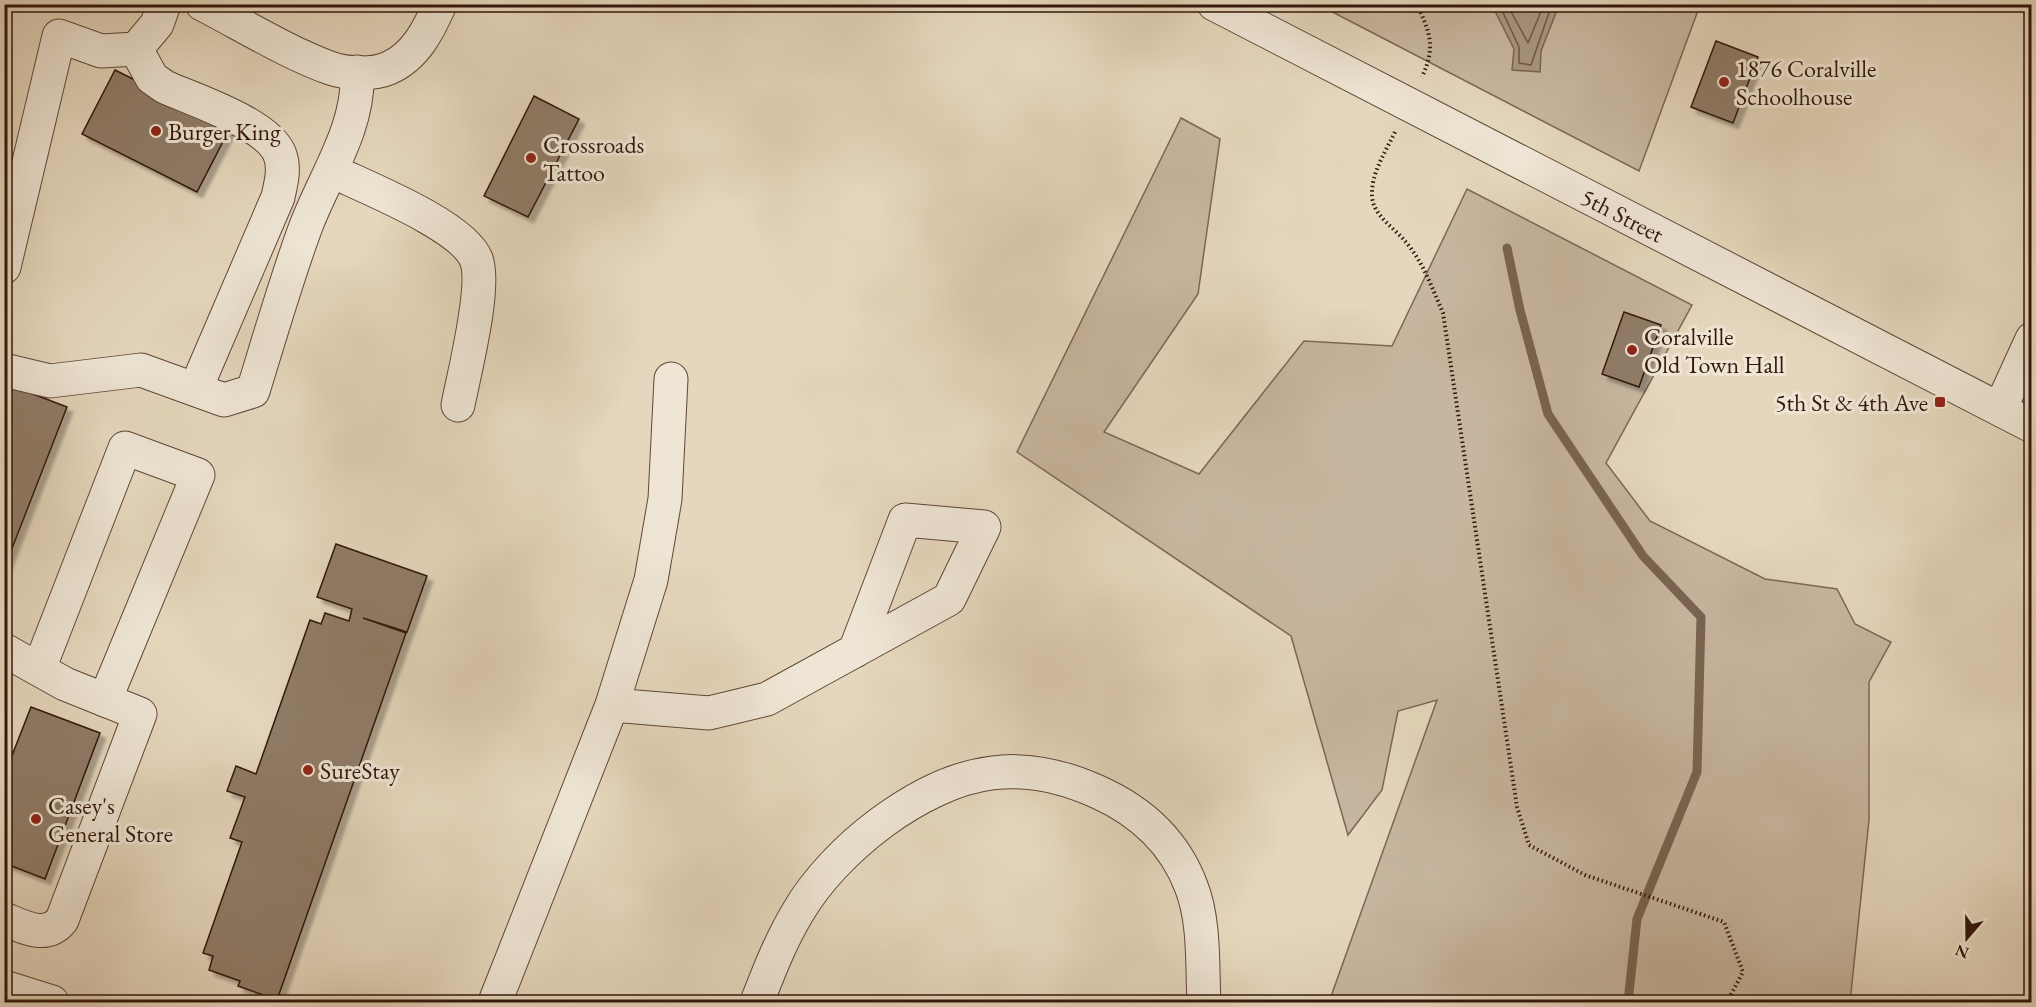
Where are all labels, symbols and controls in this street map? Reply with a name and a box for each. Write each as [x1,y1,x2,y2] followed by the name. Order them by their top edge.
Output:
[1736,53,1876,112] place label: 1876 Coralville Schoolhouse
[1717,75,1731,89] marker: 1876 Coralville Schoolhouse
[168,116,281,147] place label: Burger King
[149,124,163,138] marker: Burger King
[543,129,644,188] place label: Crossroads Tattoo
[524,151,538,165] marker: Crossroads Tattoo
[1576,181,1670,249] street label: 5th Street
[1644,321,1785,380] place label: Coralville Old Town Hall
[1625,343,1639,357] marker: Coralville Old Town Hall
[1775,387,1928,418] place label: 5th St & 4th Ave
[1933,395,1947,409] marker: 5th St & 4th Ave
[320,755,400,786] place label: SureStay
[301,763,315,777] marker: SureStay
[48,790,173,849] place label: Casey's General Store
[29,812,43,826] marker: Casey's General Store
[1937,908,1997,968] north arrow
[1952,940,1972,964] text: N

